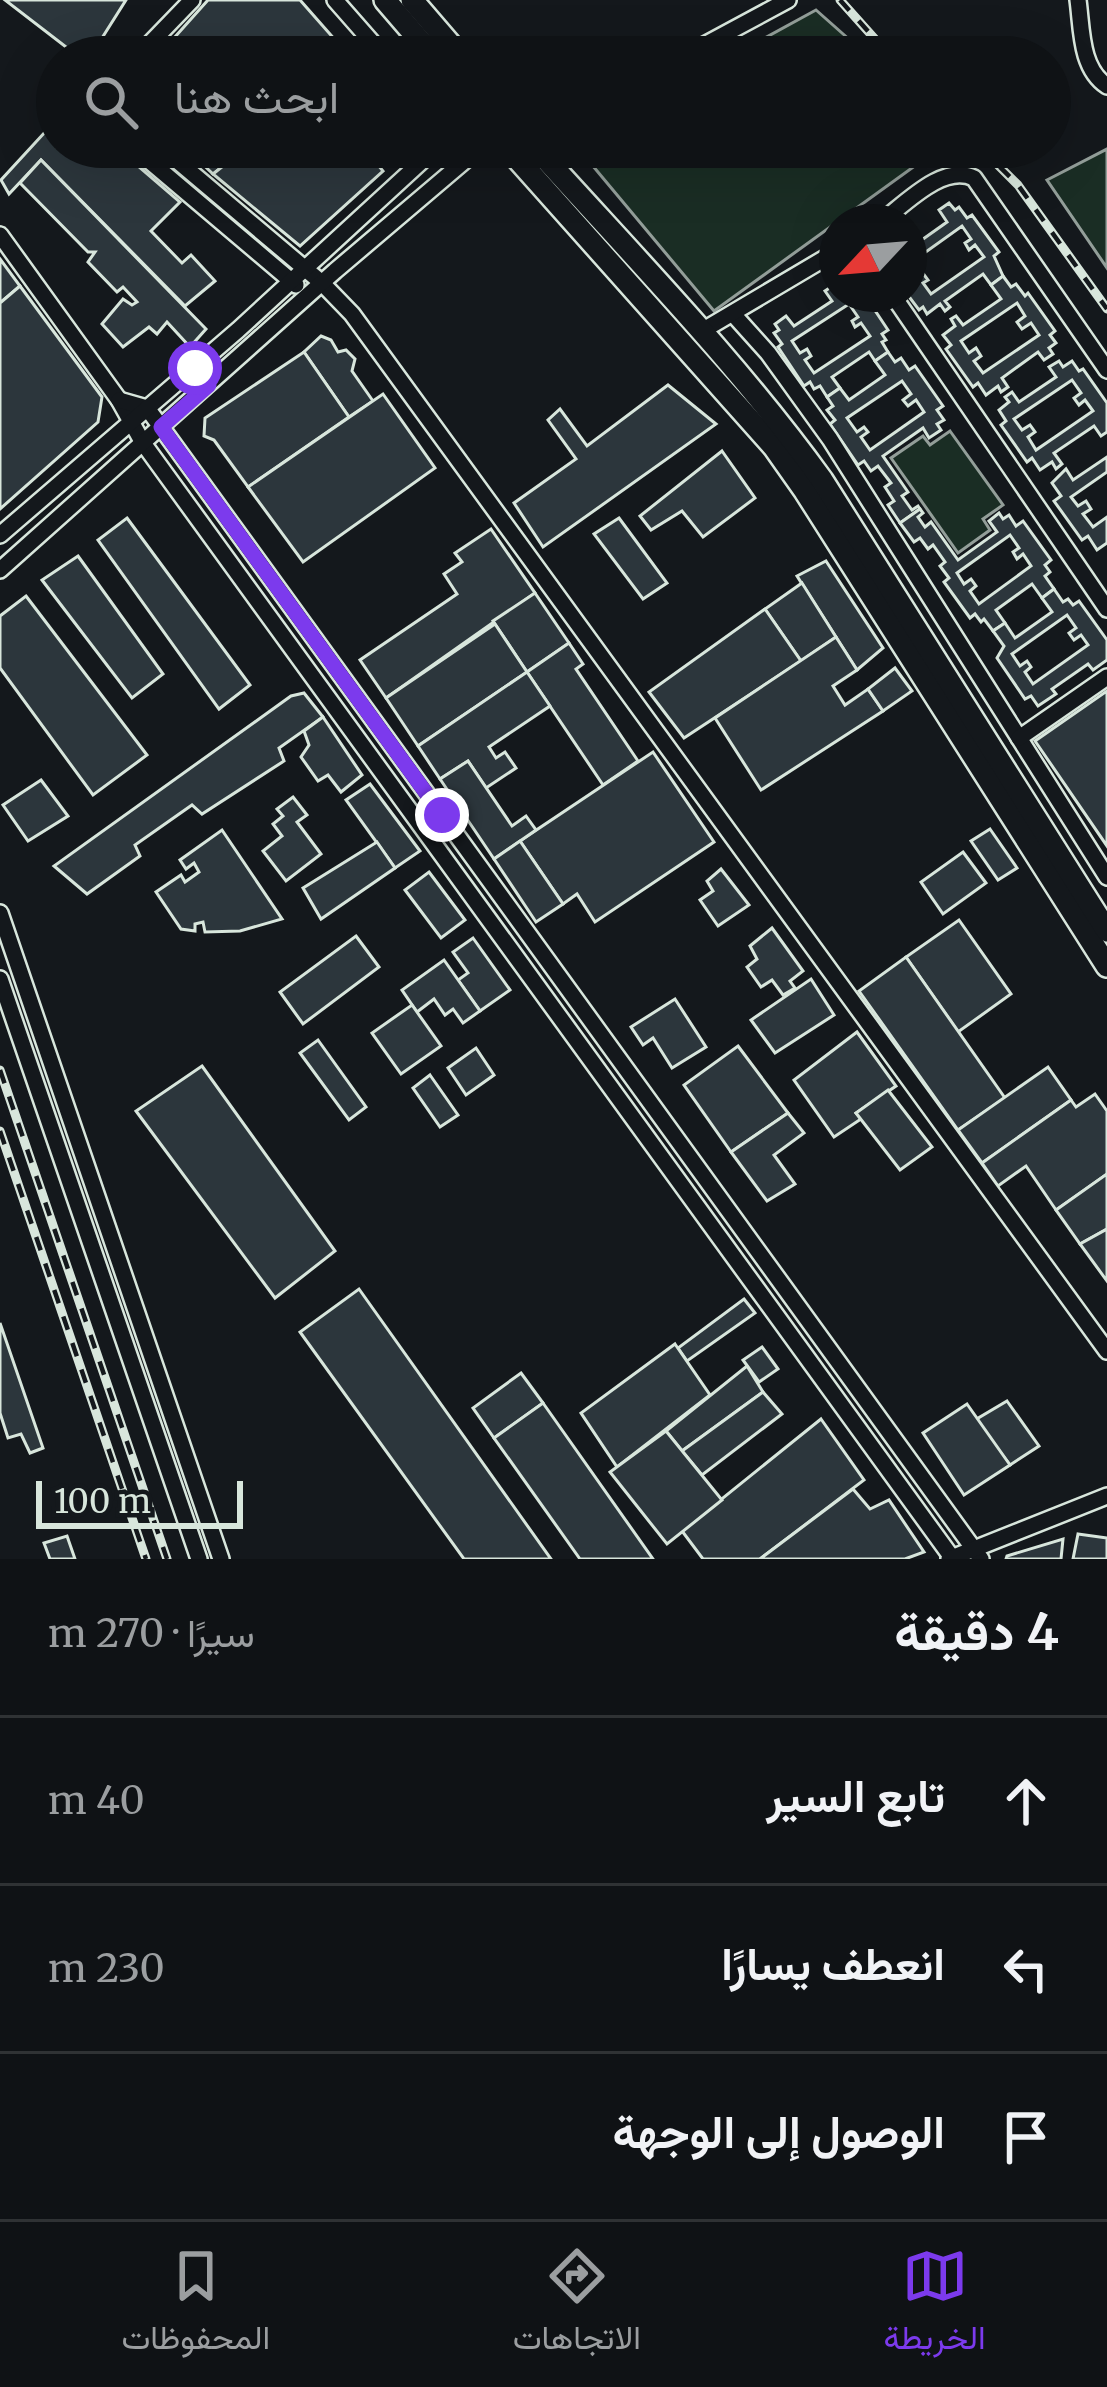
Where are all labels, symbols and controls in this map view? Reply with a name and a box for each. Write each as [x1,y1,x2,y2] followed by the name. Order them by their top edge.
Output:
[36,36,1071,168] search box
[78,69,144,135] icon: search
[174,69,339,125] text: ابحث هنا
[819,204,927,312] north arrow
[168,341,222,395] route start
[415,788,469,842] route end
[36,1475,243,1528] scale bar
[54,1481,151,1522] text: 100 m
[894,1600,1059,1664] text: 4 دقيقة
[48,1609,255,1658] text: سيرًا · 270 m
[767,1768,945,1824] text: تابع السير
[993,1768,1059,1834] icon: ahead
[48,1776,145,1825] text: 40 m
[721,1936,945,1992] text: انعطف يسارًا
[993,1936,1059,2002] icon: left
[48,1944,165,1993] text: 230 m
[613,2104,945,2160] text: الوصول إلى الوجهة
[993,2104,1059,2170] icon: arrive
[121,2243,270,2367] tab: المحفوظات
[513,2243,641,2367] tab: الاتجاهات
[884,2243,986,2367] tab: الخريطة

